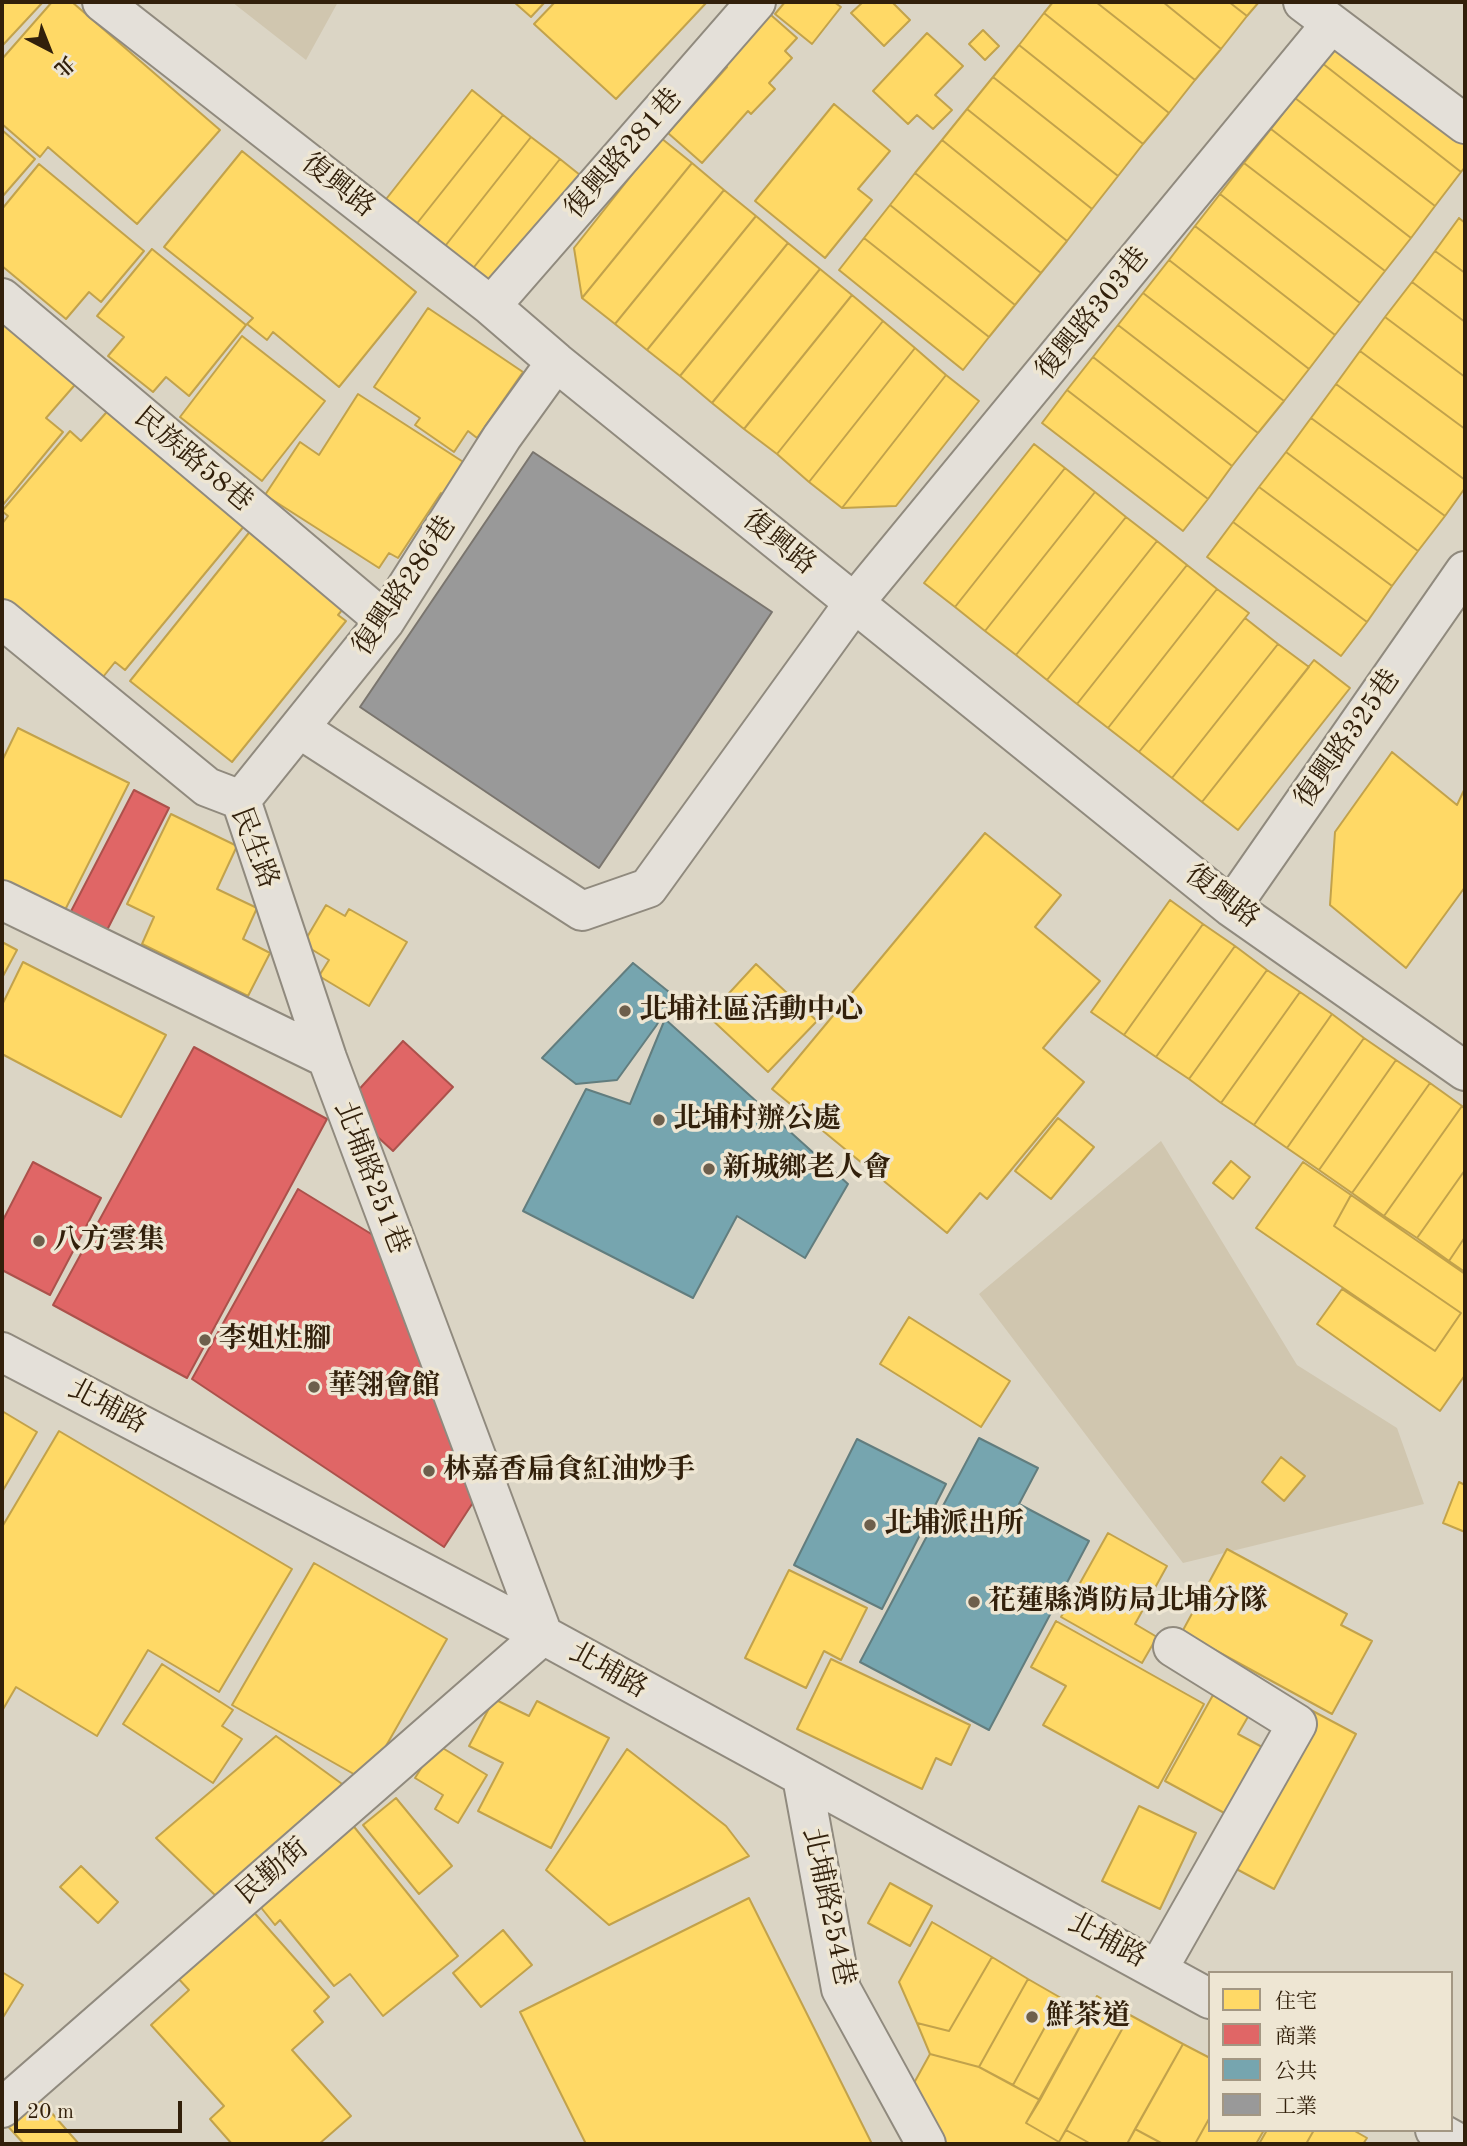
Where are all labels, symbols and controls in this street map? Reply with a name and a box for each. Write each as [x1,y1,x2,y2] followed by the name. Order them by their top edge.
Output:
[14,14,84,84] north arrow
[50,52,77,78] text: 北
[559,82,689,226] street label: 復興路281巷
[295,147,381,225] street label: 復興路
[1029,241,1157,387] street label: 復興路303巷
[127,401,259,519] street label: 民族路58巷
[736,504,822,582] street label: 復興路
[346,510,464,662] street label: 復興路286巷
[1288,664,1408,814] street label: 復興路325巷
[223,803,285,893] street label: 民生路
[1178,858,1266,936] street label: 復興路
[639,994,863,1028] place label: 北埔社區活動中心
[617,1003,633,1019] marker: 北埔社區活動中心
[327,1097,415,1259] street label: 北埔路251巷
[673,1103,841,1137] place label: 北埔村辦公處
[651,1112,667,1128] marker: 北埔村辦公處
[723,1152,891,1186] place label: 新城鄉老人會
[701,1161,717,1177] marker: 新城鄉老人會
[53,1224,165,1258] place label: 八方雲集
[31,1233,47,1249] marker: 八方雲集
[219,1323,331,1357] place label: 李姐灶腳
[197,1332,213,1348] marker: 李姐灶腳
[328,1370,440,1404] place label: 華翎會館
[62,1372,152,1442] street label: 北埔路
[306,1379,322,1395] marker: 華翎會館
[443,1454,695,1488] place label: 林嘉香扁食紅油炒手
[421,1463,437,1479] marker: 林嘉香扁食紅油炒手
[884,1508,1024,1542] place label: 北埔派出所
[862,1517,878,1533] marker: 北埔派出所
[988,1585,1268,1619] place label: 花蓮縣消防局北埔分隊
[966,1594,982,1610] marker: 花蓮縣消防局北埔分隊
[563,1636,653,1706] street label: 北埔路
[795,1825,861,1989] street label: 北埔路254巷
[230,1832,316,1912] street label: 民勤街
[1062,1906,1152,1976] street label: 北埔路
[1208,1971,1453,2132] legend
[1275,1992,1317,2013] text: 住宅
[1046,2000,1130,2034] place label: 鮮茶道
[1024,2009,1040,2025] marker: 鮮茶道
[1275,2027,1317,2048] text: 商業
[1275,2062,1317,2083] text: 公共
[18,2086,186,2130] scale bar
[1275,2097,1317,2118] text: 工業
[27,2102,74,2123] text: 20 m

